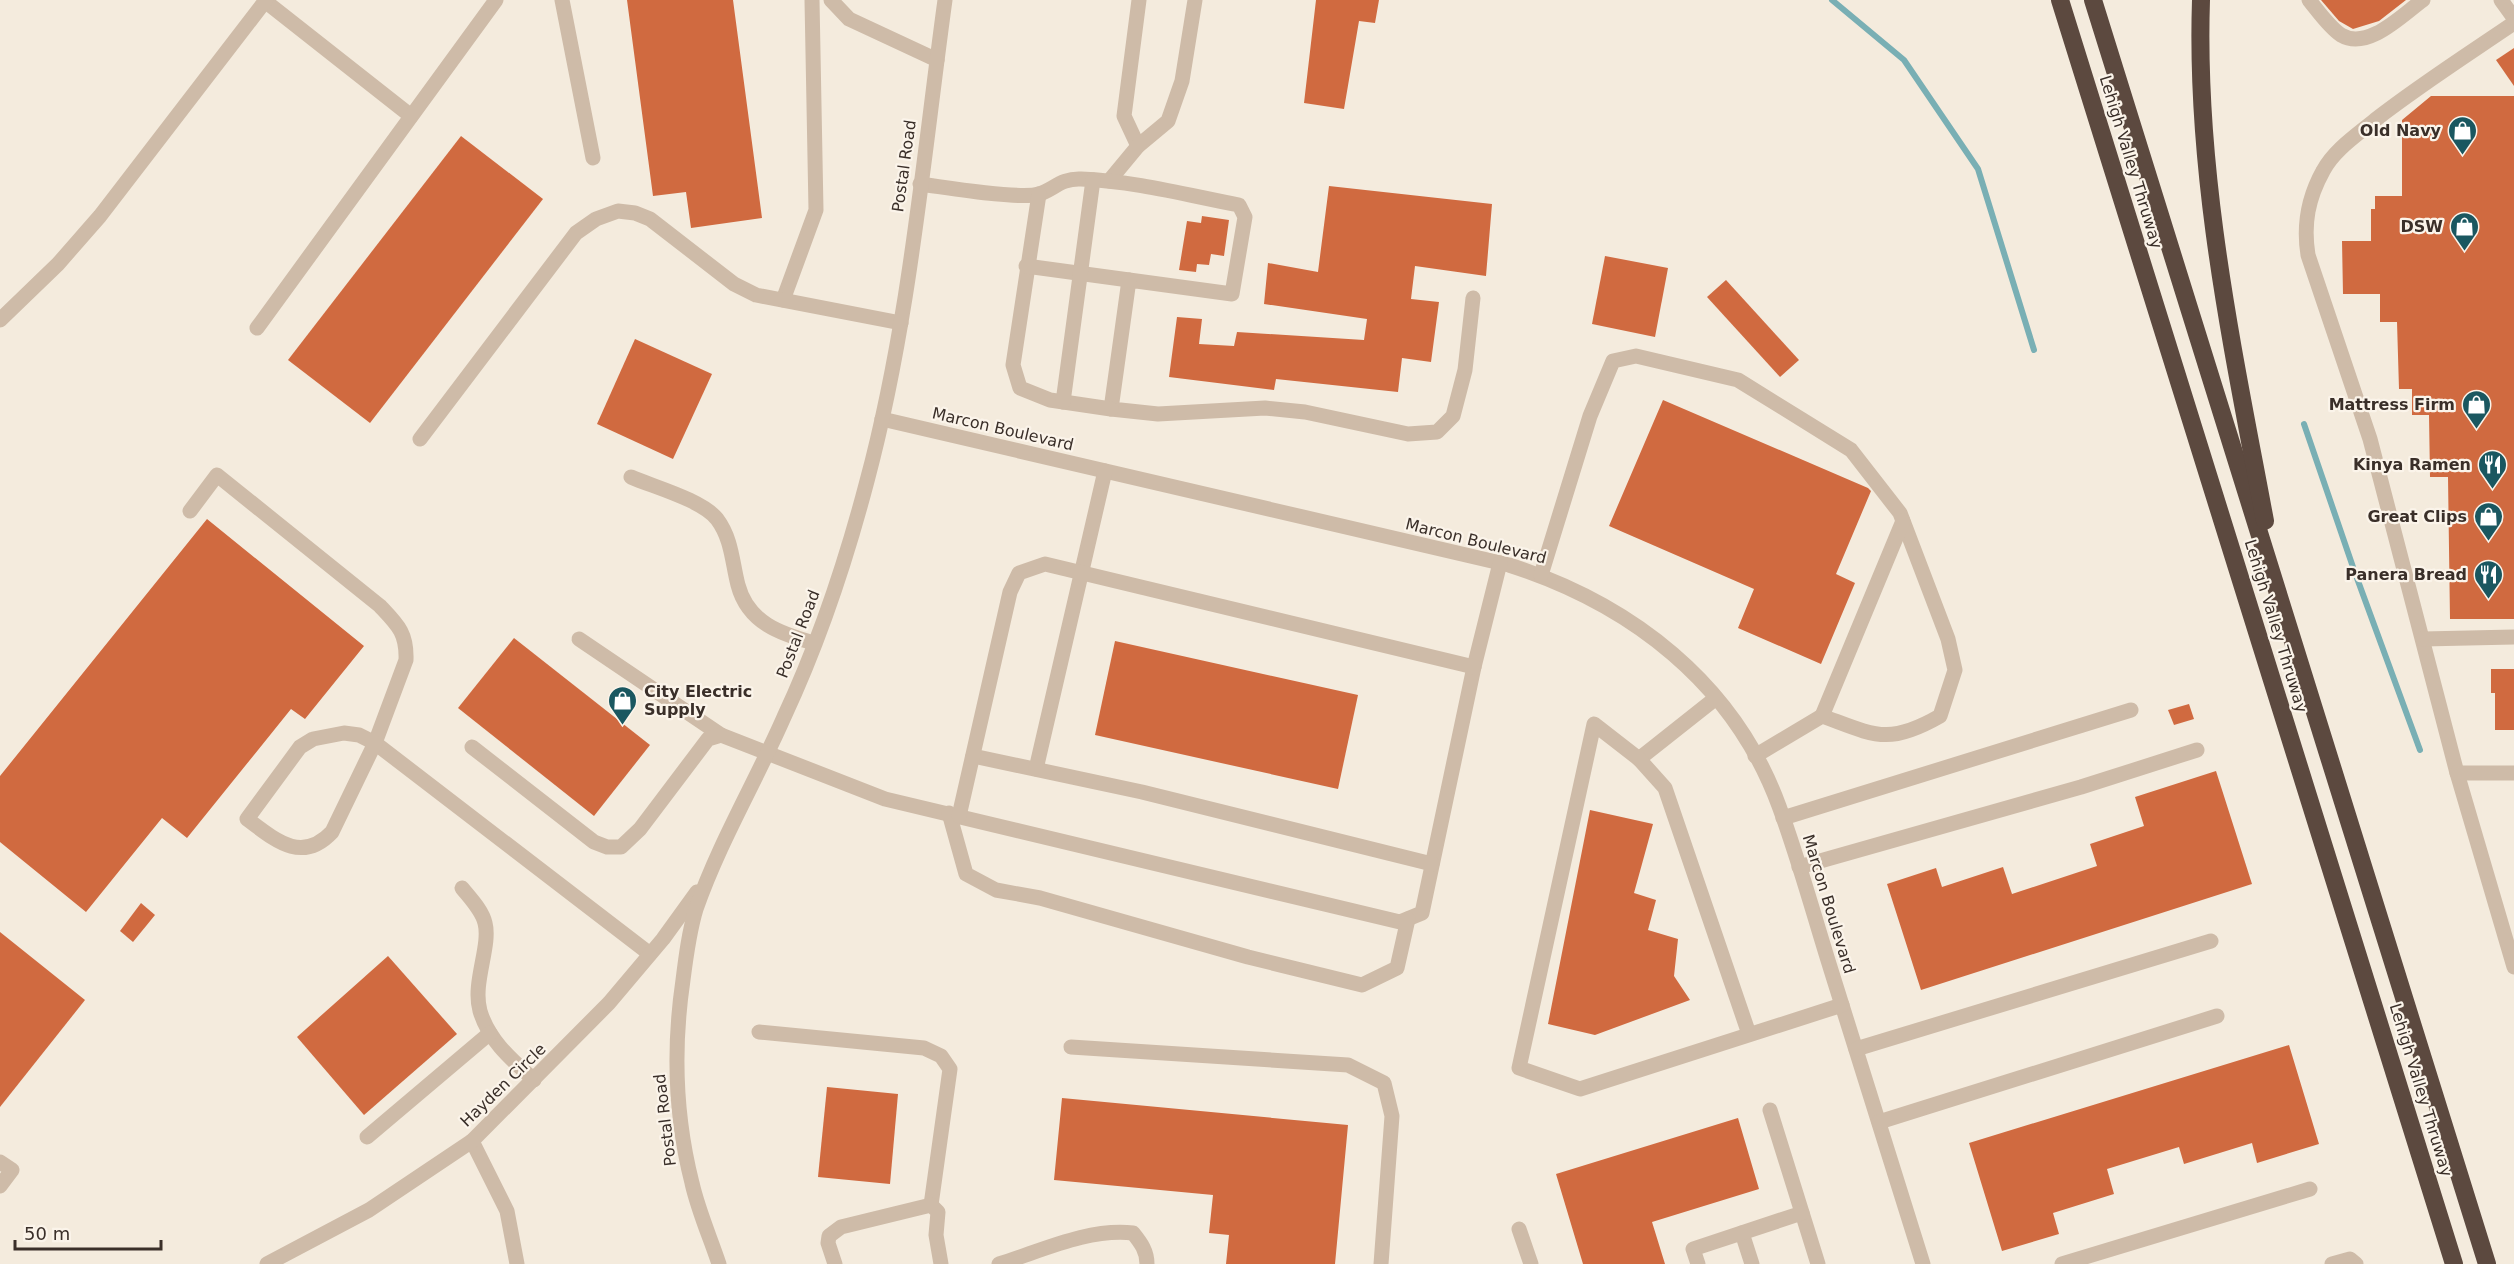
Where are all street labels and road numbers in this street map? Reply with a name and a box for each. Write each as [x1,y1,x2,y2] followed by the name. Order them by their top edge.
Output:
[2096,73,2166,251] street label: Lehigh Valley Thruway
[888,119,920,213] street label: Postal Road
[930,403,1076,455] street label: Marcon Boulevard
[1404,514,1548,568] street label: Marcon Boulevard
[2241,537,2311,715] street label: Lehigh Valley Thruway
[772,587,824,681] street label: Postal Road
[1799,832,1859,976] street label: Marcon Boulevard
[2386,1001,2456,1179] street label: Lehigh Valley Thruway
[456,1039,550,1131] street label: Hayden Circle
[650,1073,680,1167] street label: Postal Road

